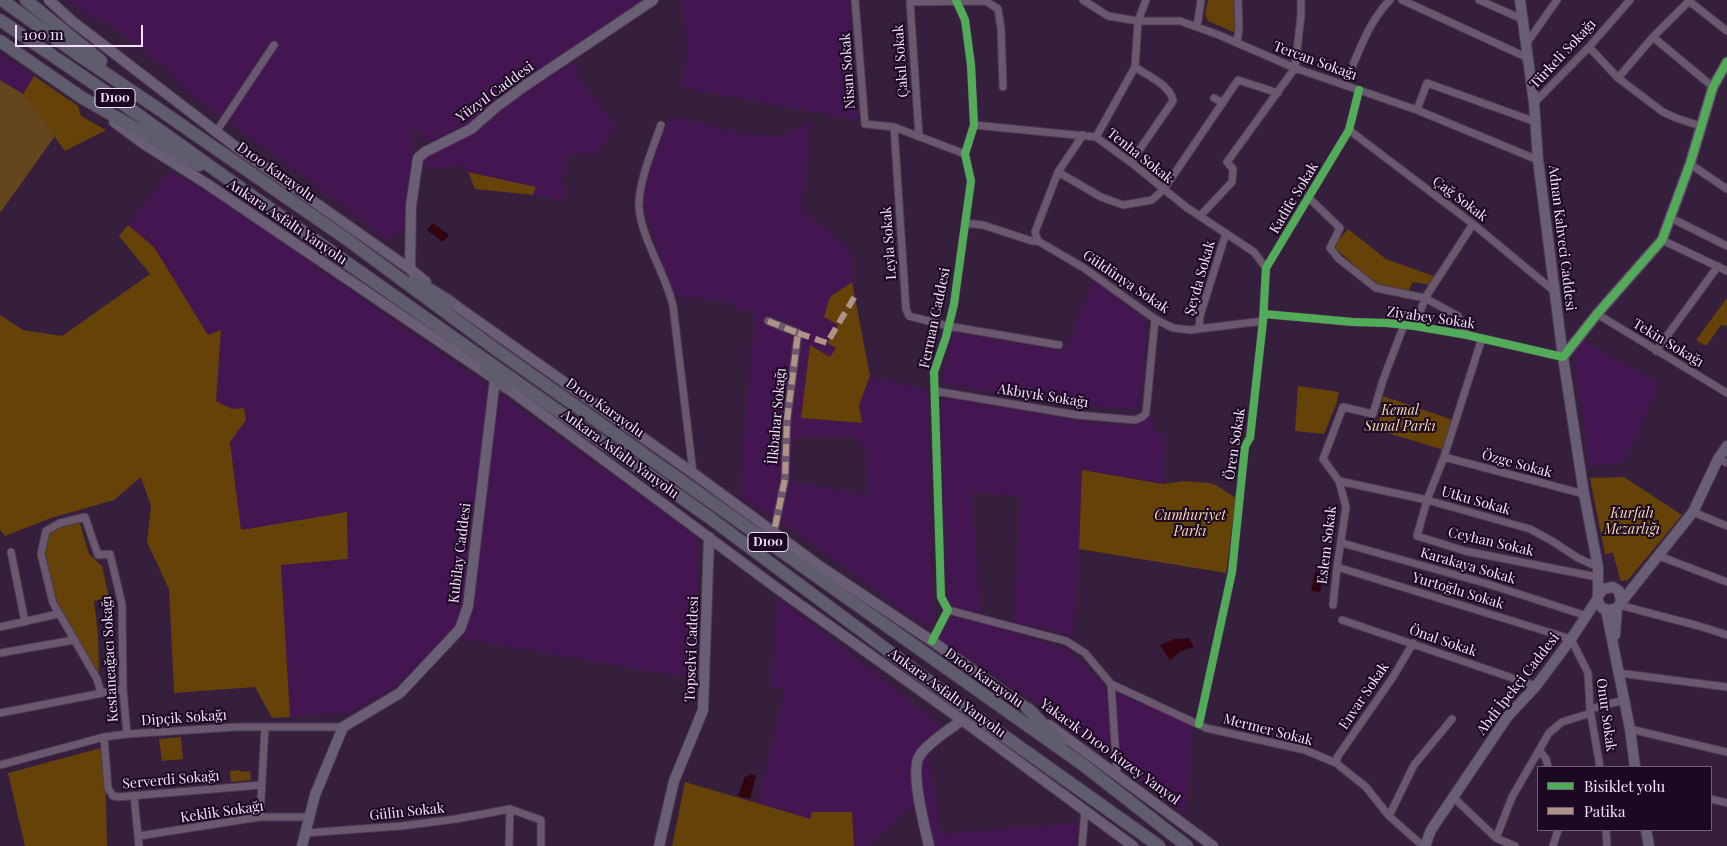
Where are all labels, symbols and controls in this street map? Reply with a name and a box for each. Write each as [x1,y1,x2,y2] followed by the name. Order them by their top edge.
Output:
[18,15,145,47] scale bar
[1527,16,1599,92] street label: Türkeli Sokağı
[23,24,64,44] text: 100 m
[890,24,912,98] street label: Çakıl Sokak
[837,32,859,110] street label: Nisan Sokak
[1271,38,1359,84] street label: Tercan Sokağı
[453,58,537,126] street label: Yüzyıl Caddesi
[95,89,135,108] road number: D100
[1103,125,1177,187] street label: Tenha Sokak
[234,139,318,205] street label: D100 Karayolu
[1266,159,1322,237] street label: Kadife Sokak
[1545,164,1579,312] street label: Adnan Kahveci Caddesi
[1429,173,1491,225] street label: Çağ Sokak
[224,176,350,268] street label: Ankara Asfaltı Yanyolu
[878,206,900,280] street label: Leyla Sokak
[1181,239,1219,317] street label: Şeyda Sokak
[1079,247,1173,317] street label: Güldünya Sokak
[916,266,954,370] street label: Ferman Caddesi
[1386,303,1476,333] street label: Ziyabey Sokak
[1629,315,1707,371] street label: Tekin Sokağı
[764,367,790,465] street label: İlkbahar Sokağı
[563,375,647,441] street label: D100 Karayolu
[996,381,1090,411] street label: Akbıyık Sokağı
[1364,403,1436,436] park label: Kemal Sunal Parkı
[558,406,682,502] street label: Ankara Asfaltı Yanyolu
[1221,407,1249,481] street label: Ören Sokak
[1480,447,1554,481] street label: Özge Sokak
[1439,483,1513,519] street label: Utku Sokak
[446,502,474,604] street label: Kubilay Caddesi
[1314,505,1340,585] street label: Eslem Sokak
[1604,506,1660,538] park label: Kurfalı Mezarlığı
[1154,508,1226,540] park label: Cumhuriyet Parkı
[1446,524,1536,560] street label: Ceyhan Sokak
[748,532,788,552] road number: D100
[1418,544,1518,588] street label: Karakaya Sokak
[1410,569,1506,613] street label: Yurtoğlu Sokak
[98,595,122,723] street label: Kestaneağacı Sokağı
[682,596,702,702] street label: Topselvi Caddesi
[1407,622,1479,660] street label: Önal Sokak
[1473,630,1563,738] street label: Abdi İpekçi Caddesi
[885,645,1009,741] street label: Ankara Asfaltı Yanyolu
[942,645,1026,711] street label: D100 Karayolu
[1335,659,1393,733] street label: Envar Sokak
[1593,677,1619,753] street label: Onur Sokak
[1037,696,1183,808] street label: Yakacık D100 Kuzey Yanyol
[141,707,227,729] street label: Dipçik Sokağı
[1221,711,1315,749] street label: Mermer Sokak
[1537,766,1712,831] legend
[122,767,220,793] street label: Serverdi Sokağı
[1584,776,1665,796] text: Bisiklet yolu
[179,798,265,826] street label: Keklik Sokağı
[369,800,445,824] street label: Gülin Sokak
[1584,801,1625,821] text: Patika

